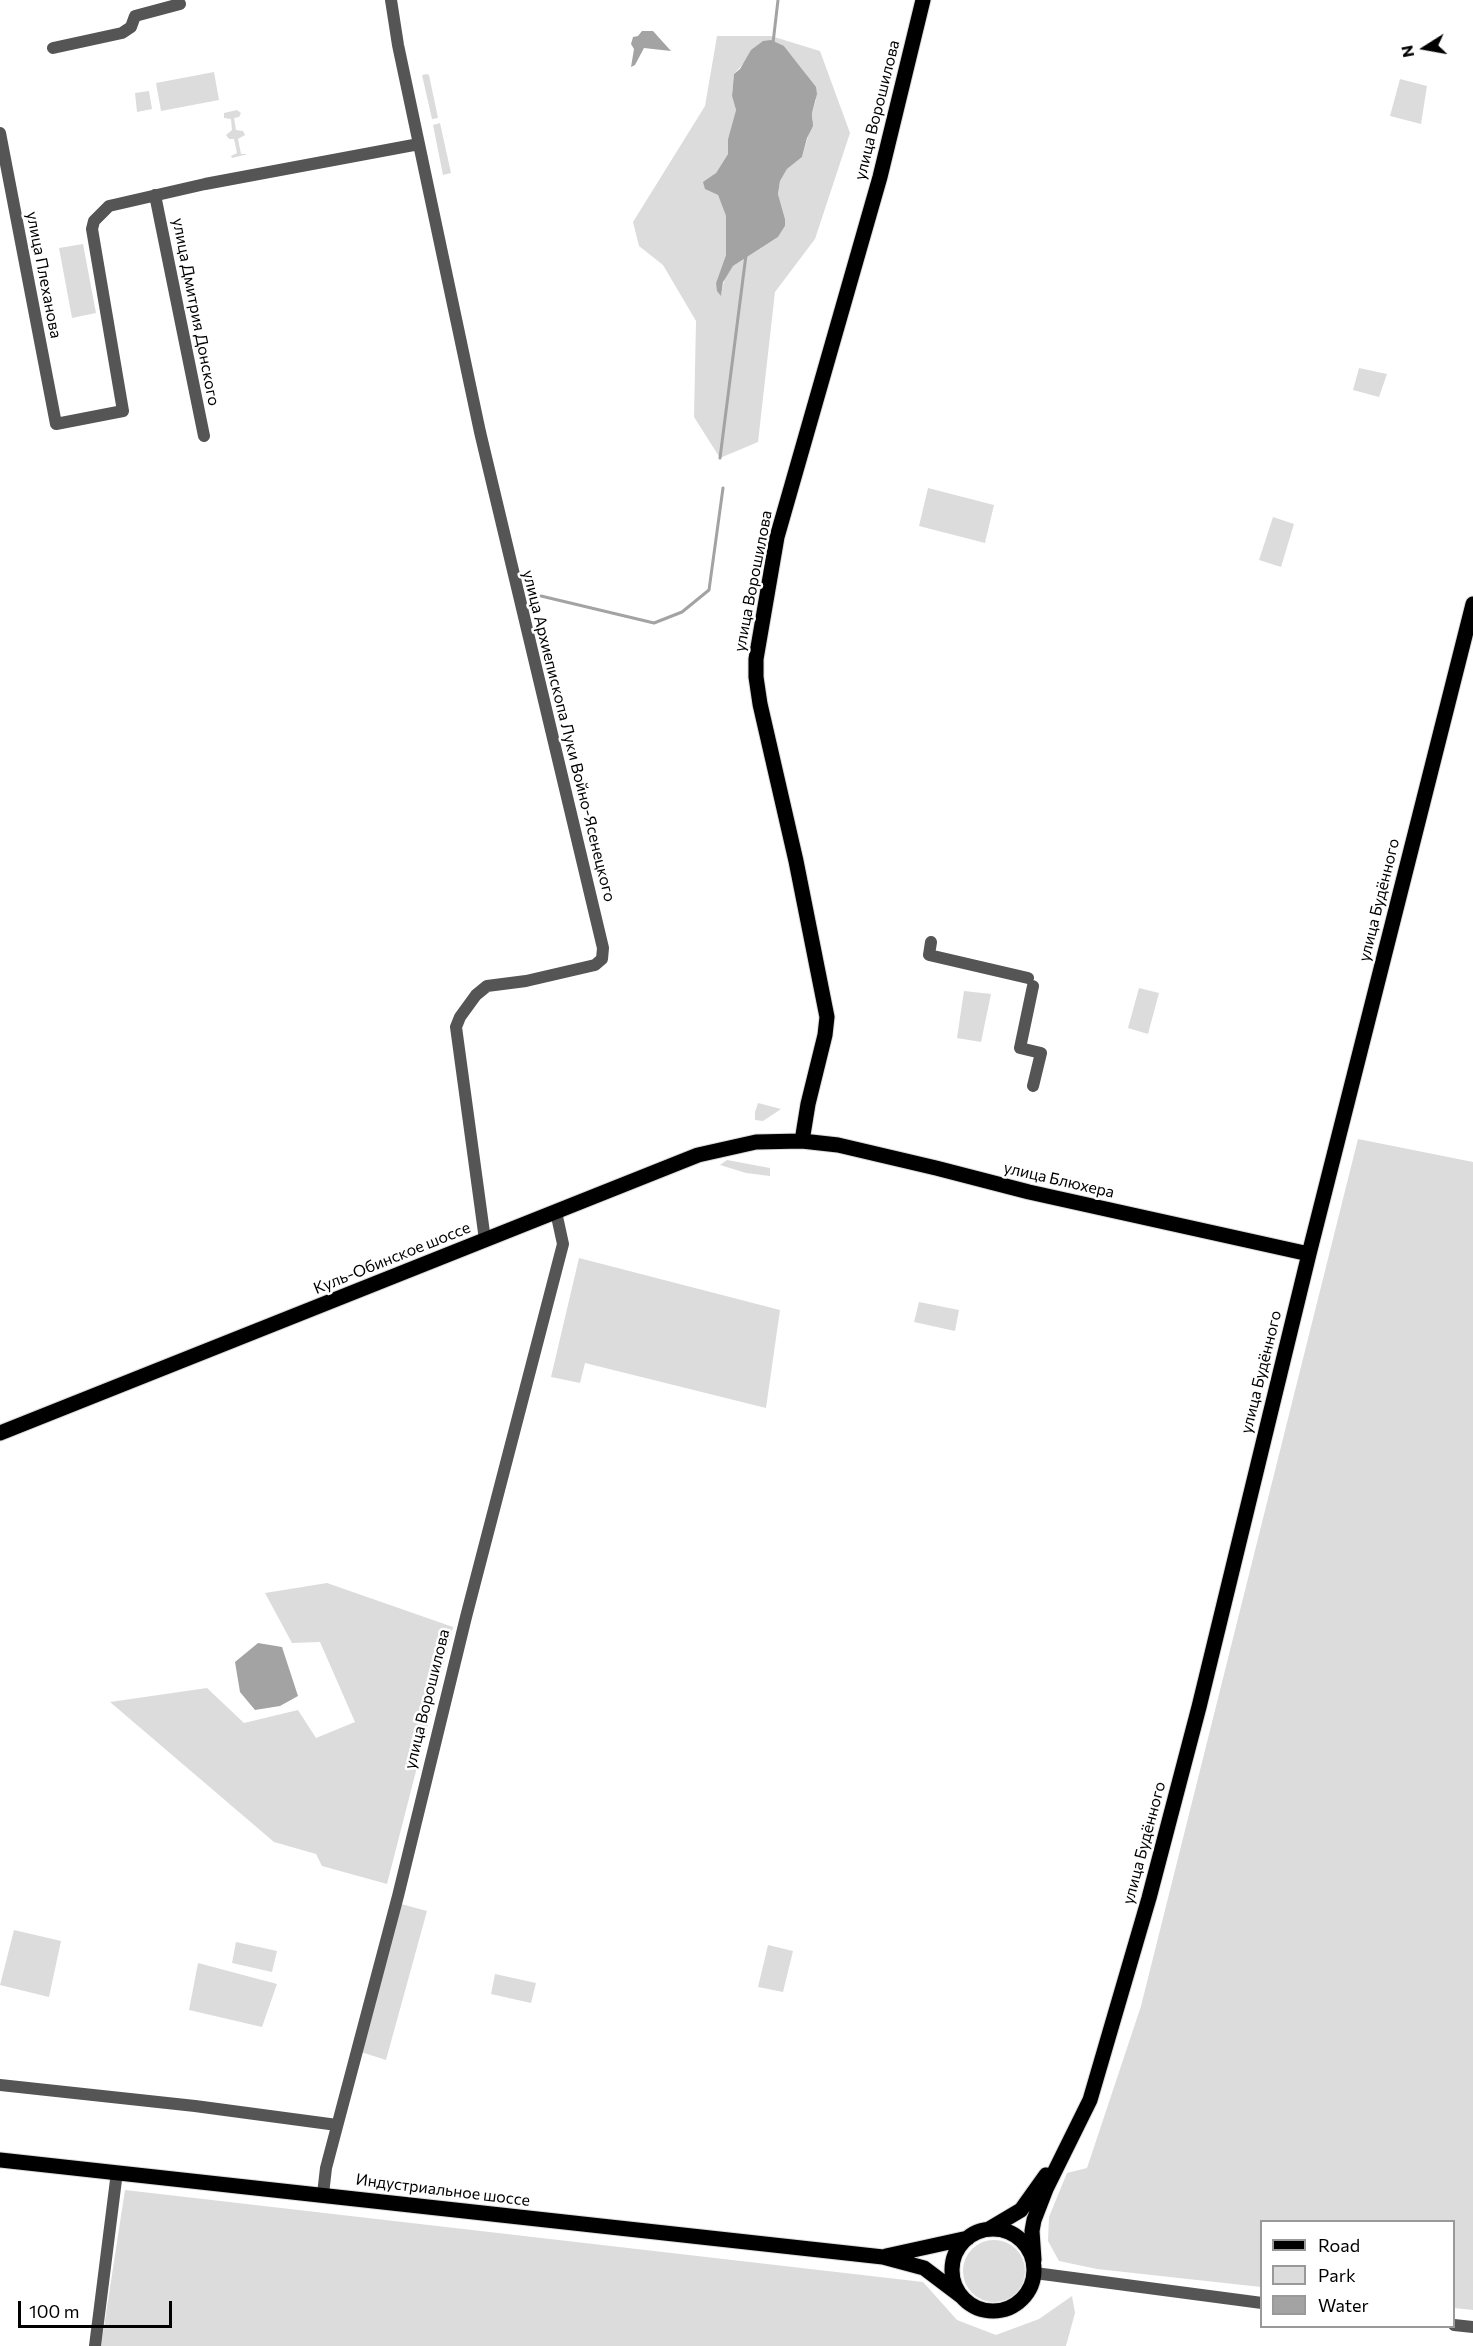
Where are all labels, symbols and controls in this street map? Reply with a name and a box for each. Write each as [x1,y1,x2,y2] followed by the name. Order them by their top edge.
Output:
[1395,18,1455,78] north arrow
[850,38,904,182] street label: улица Ворошилова
[1396,44,1417,59] text: N
[22,210,66,340] street label: улица Плеханова
[168,217,224,407] street label: улица Дмитрия Донского
[730,509,776,653] street label: улица Ворошилова
[518,568,620,904] street label: улица Архиепископа Луки Войно-Ясенецкого
[1354,836,1404,964] street label: улица Будённого
[1002,1158,1116,1202] street label: улица Блюхера
[311,1218,473,1298] street label: Куль-Обинское шоссе
[1236,1308,1286,1436] street label: улица Будённого
[400,1627,454,1771] street label: улица Ворошилова
[1118,1780,1170,1906] street label: улица Будённого
[355,2170,531,2210] street label: Индустриальное шоссе
[1260,2220,1455,2328] legend
[1318,2234,1360,2256] text: Road
[1318,2264,1356,2286] text: Park
[21,2289,176,2327] scale bar
[1318,2294,1369,2316] text: Water
[29,2300,79,2322] text: 100 m

